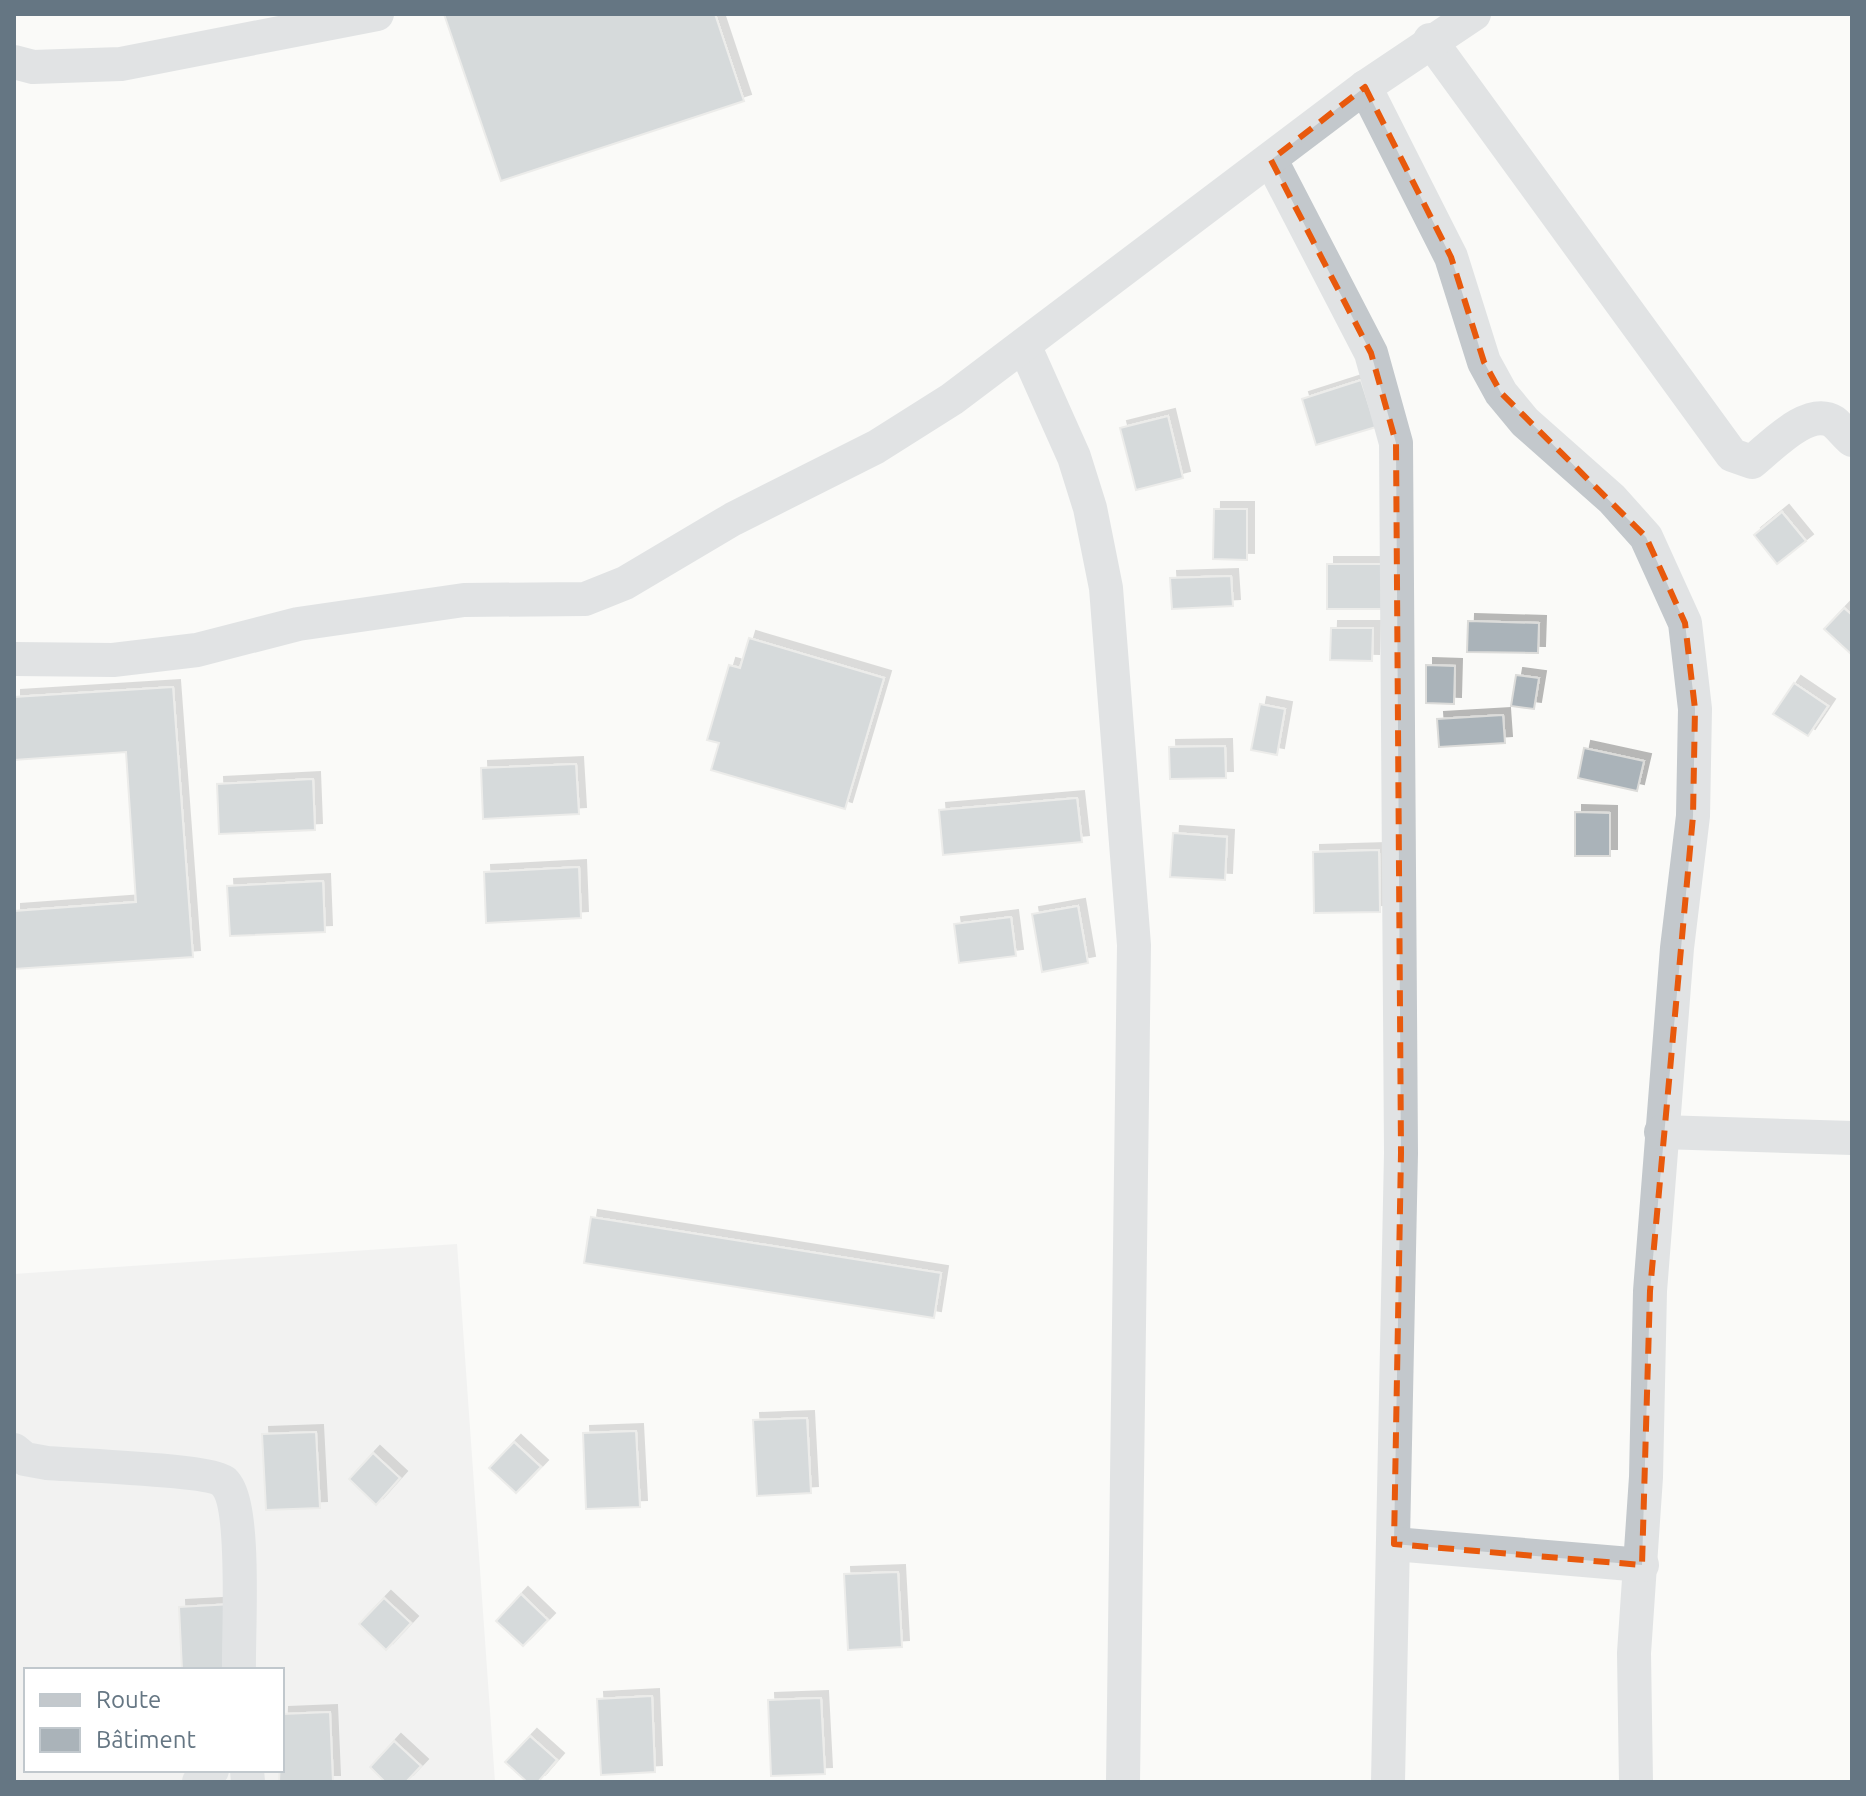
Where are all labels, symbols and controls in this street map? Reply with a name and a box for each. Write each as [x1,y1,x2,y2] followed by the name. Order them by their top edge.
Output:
[24,1668,284,1772] legend
[96,1686,161,1713] text: Route
[96,1726,197,1753] text: Bâtiment

